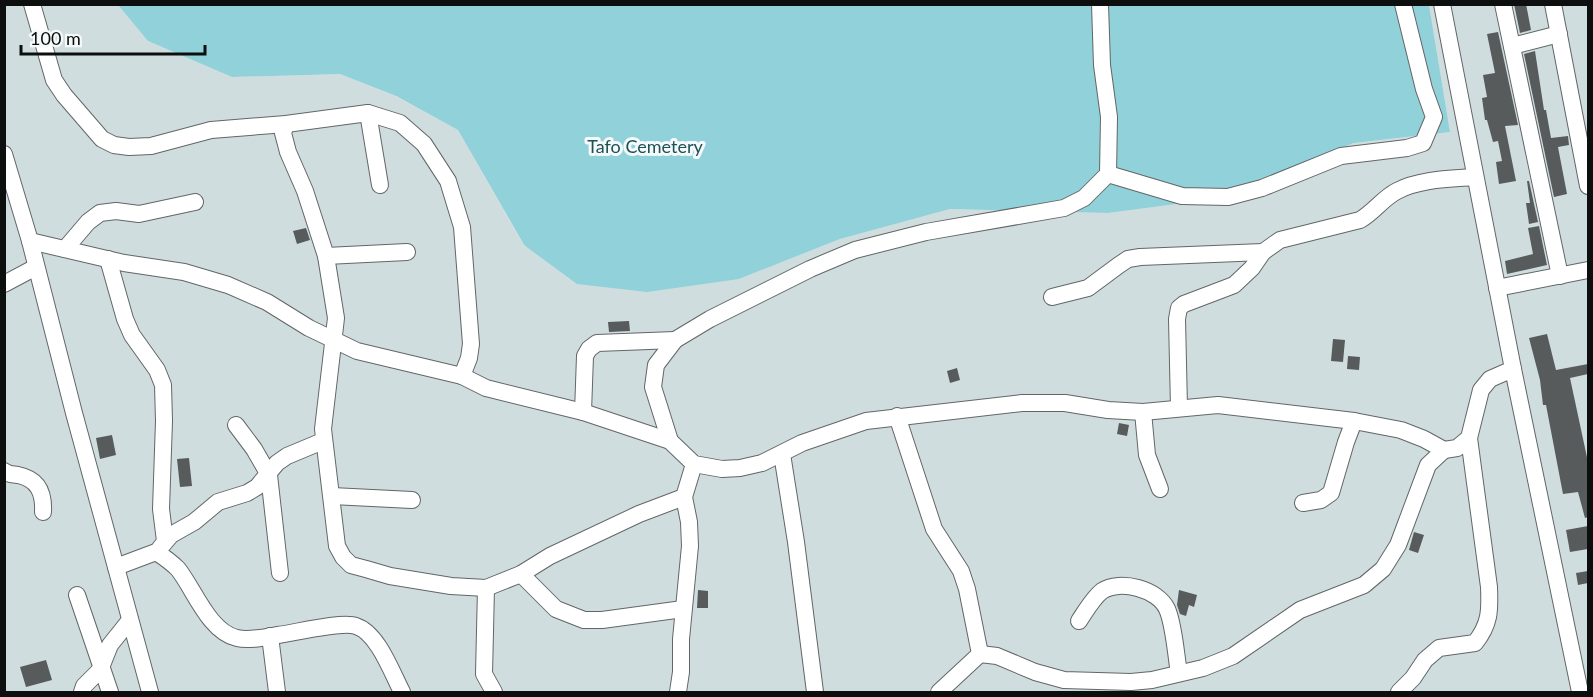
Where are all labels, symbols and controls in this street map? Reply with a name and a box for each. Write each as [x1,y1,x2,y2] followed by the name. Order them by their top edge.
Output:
[21,18,206,56] scale bar
[30,27,81,49] text: 100 m
[587,135,703,157] park label: Tafo Cemetery

